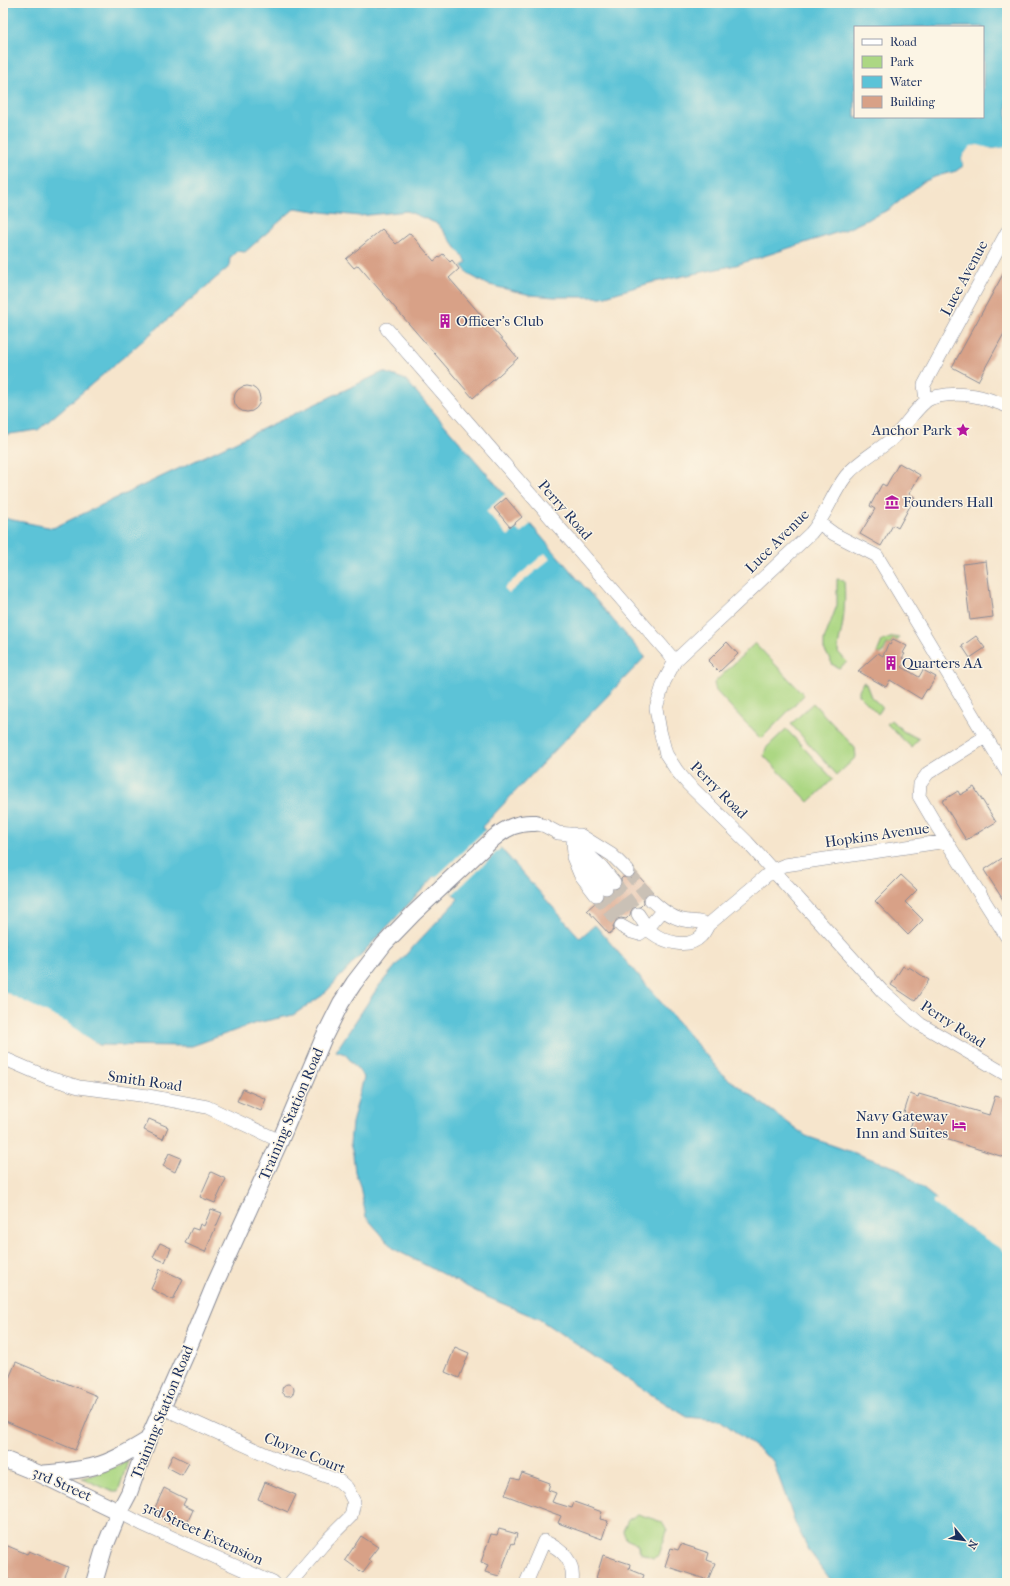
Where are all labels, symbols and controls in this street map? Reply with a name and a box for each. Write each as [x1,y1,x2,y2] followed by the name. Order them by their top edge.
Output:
[854,26,984,118] legend
[890,35,917,49] text: Road
[890,55,915,69] text: Park
[889,75,923,89] text: Water
[890,95,935,109] text: Building
[937,237,992,319] street label: Luce Avenue
[456,312,544,330] place label: Officer's Club
[437,313,453,329] building icon: Officer's Club
[871,421,952,439] place label: Anchor Park
[955,422,971,438] place icon: Anchor Park
[534,476,596,544] street label: Perry Road
[903,493,993,511] place label: Founders Hall
[884,494,900,510] museum icon: Founders Hall
[741,505,813,577] street label: Luce Avenue
[902,654,983,672] place label: Quarters AA
[883,655,899,671] building icon: Quarters AA
[687,758,752,823] street label: Perry Road
[824,819,931,851] street label: Hopkins Avenue
[917,996,989,1052] street label: Perry Road
[255,1044,327,1183] street label: Training Station Road
[107,1067,184,1095] street label: Smith Road
[856,1107,949,1142] place label: Navy Gateway Inn and Suites
[951,1117,967,1133] hotel icon: Navy Gateway Inn and Suites
[127,1342,197,1481] street label: Training Station Road
[262,1428,349,1478] street label: Cloyne Court
[29,1463,95,1505] street label: 3rd Street
[140,1497,266,1569] street label: 3rd Street Extension
[944,1520,984,1560] north arrow
[964,1538,980,1552] text: N

